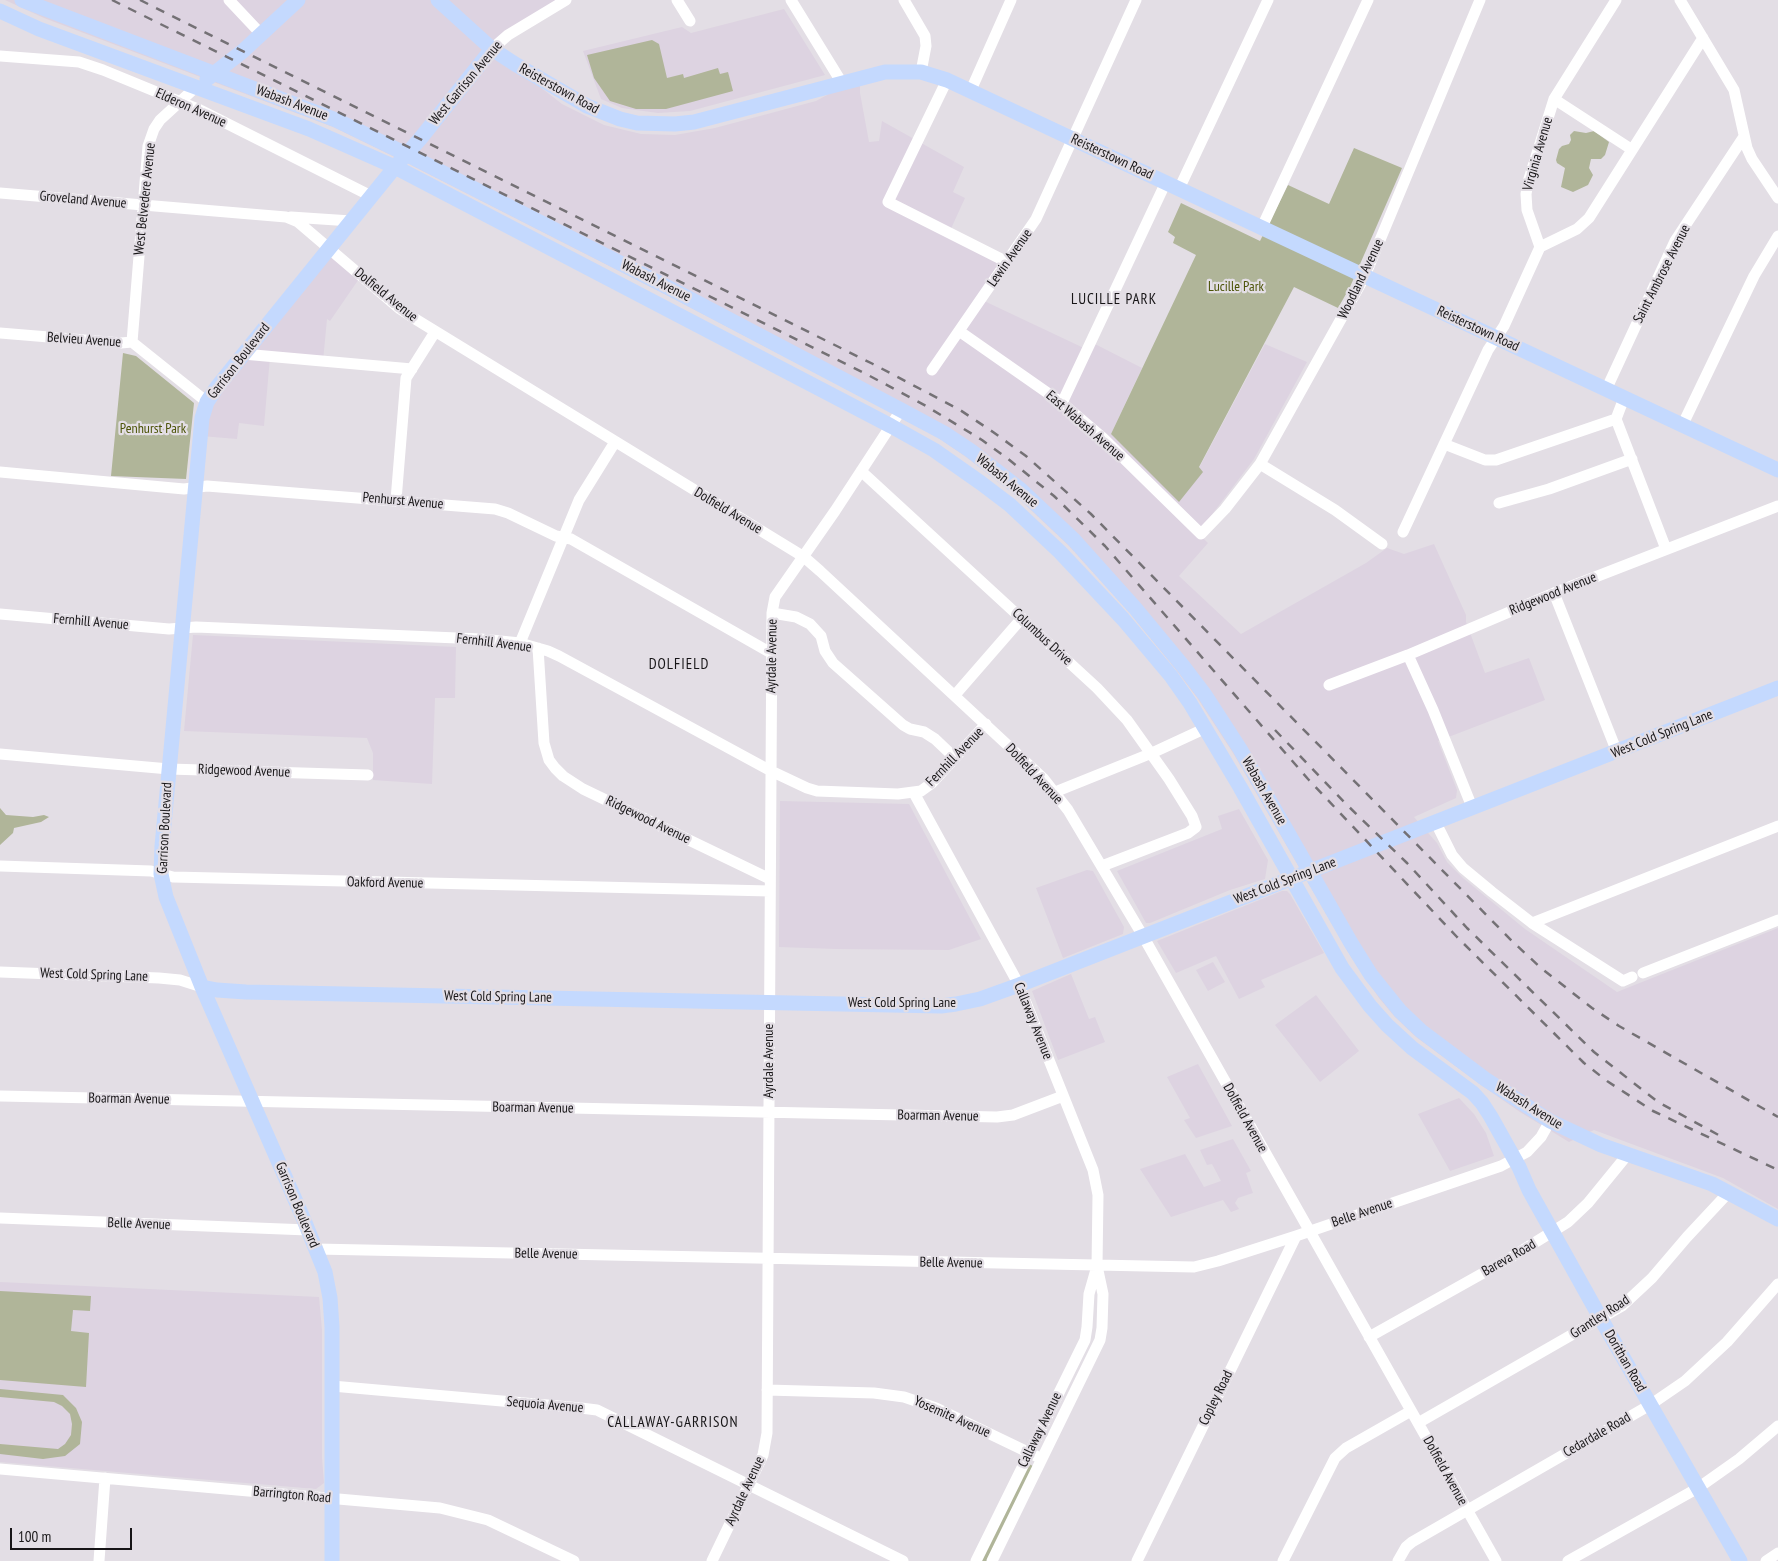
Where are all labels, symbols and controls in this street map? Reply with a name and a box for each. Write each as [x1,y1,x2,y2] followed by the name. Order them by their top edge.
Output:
[426,37,506,129] street label: West Garrison Avenue
[516,60,602,118] street label: Reisterstown Road
[254,82,330,124] street label: Wabash Avenue
[153,85,229,131] street label: Elderon Avenue
[1520,115,1556,193] street label: Virginia Avenue
[1068,131,1156,183] street label: Reisterstown Road
[131,142,159,256] street label: West Belvedere Avenue
[39,188,127,212] street label: Groveland Avenue
[1630,222,1694,326] street label: Saint Ambrose Avenue
[984,226,1036,290] street label: Lewin Avenue
[1334,236,1388,322] street label: Woodland Avenue
[619,256,693,306] street label: Wabash Avenue
[351,264,421,326] street label: Dolfield Avenue
[1208,279,1264,295] park label: Lucille Park
[1069,291,1159,309] district label: LUCILLE PARK
[1434,303,1522,355] street label: Reisterstown Road
[204,320,274,402] street label: Garrison Boulevard
[46,329,122,351] street label: Belvieu Avenue
[1042,387,1128,465] street label: East Wabash Avenue
[120,421,186,437] park label: Penhurst Park
[972,451,1042,511] street label: Wabash Avenue
[691,484,765,538] street label: Dolfield Avenue
[362,489,444,513] street label: Penhurst Avenue
[1507,569,1599,619] street label: Ridgewood Avenue
[1009,605,1075,669] street label: Columbus Drive
[53,610,129,634] street label: Fernhill Avenue
[763,619,781,693] street label: Ayrdale Avenue
[455,630,533,656] street label: Fernhill Avenue
[648,656,710,674] district label: DOLFIELD
[1609,706,1715,762] street label: West Cold Spring Lane
[923,724,987,790] street label: Fernhill Avenue
[1002,740,1066,808] street label: Dolfield Avenue
[1238,754,1290,828] street label: Wabash Avenue
[198,761,290,781] street label: Ridgewood Avenue
[154,782,176,874] street label: Garrison Boulevard
[603,792,693,848] street label: Ridgewood Avenue
[1232,854,1338,908] street label: West Cold Spring Lane
[347,874,423,892] street label: Oakford Avenue
[40,965,148,985] street label: West Cold Spring Lane
[1010,980,1056,1062] street label: Callaway Avenue
[444,988,552,1006] street label: West Cold Spring Lane
[848,995,956,1011] street label: West Cold Spring Lane
[761,1024,777,1098] street label: Ayrdale Avenue
[1493,1079,1565,1133] street label: Wabash Avenue
[1219,1081,1271,1155] street label: Dolfield Avenue
[88,1090,170,1108] street label: Boarman Avenue
[492,1099,574,1117] street label: Boarman Avenue
[897,1107,979,1125] street label: Boarman Avenue
[271,1160,323,1250] street label: Garrison Boulevard
[1329,1195,1395,1231] street label: Belle Avenue
[107,1215,171,1233] street label: Belle Avenue
[1479,1236,1539,1280] street label: Bareva Road
[514,1245,578,1263] street label: Belle Avenue
[919,1254,983,1272] street label: Belle Avenue
[1567,1292,1633,1342] street label: Grantley Road
[1601,1327,1649,1395] street label: Dorithan Road
[1196,1368,1236,1428] street label: Copley Road
[1015,1390,1065,1470] street label: Callaway Avenue
[506,1393,584,1417] street label: Sequoia Avenue
[911,1393,993,1441] street label: Yosemite Avenue
[1560,1409,1634,1461] street label: Cedardale Road
[605,1414,741,1432] district label: CALLAWAY-GARRISON
[1419,1434,1471,1508] street label: Dolfield Avenue
[722,1454,768,1528] street label: Ayrdale Avenue
[252,1483,332,1507] street label: Barrington Road
[12,1518,135,1550] scale bar
[18,1527,51,1546] text: 100 m

